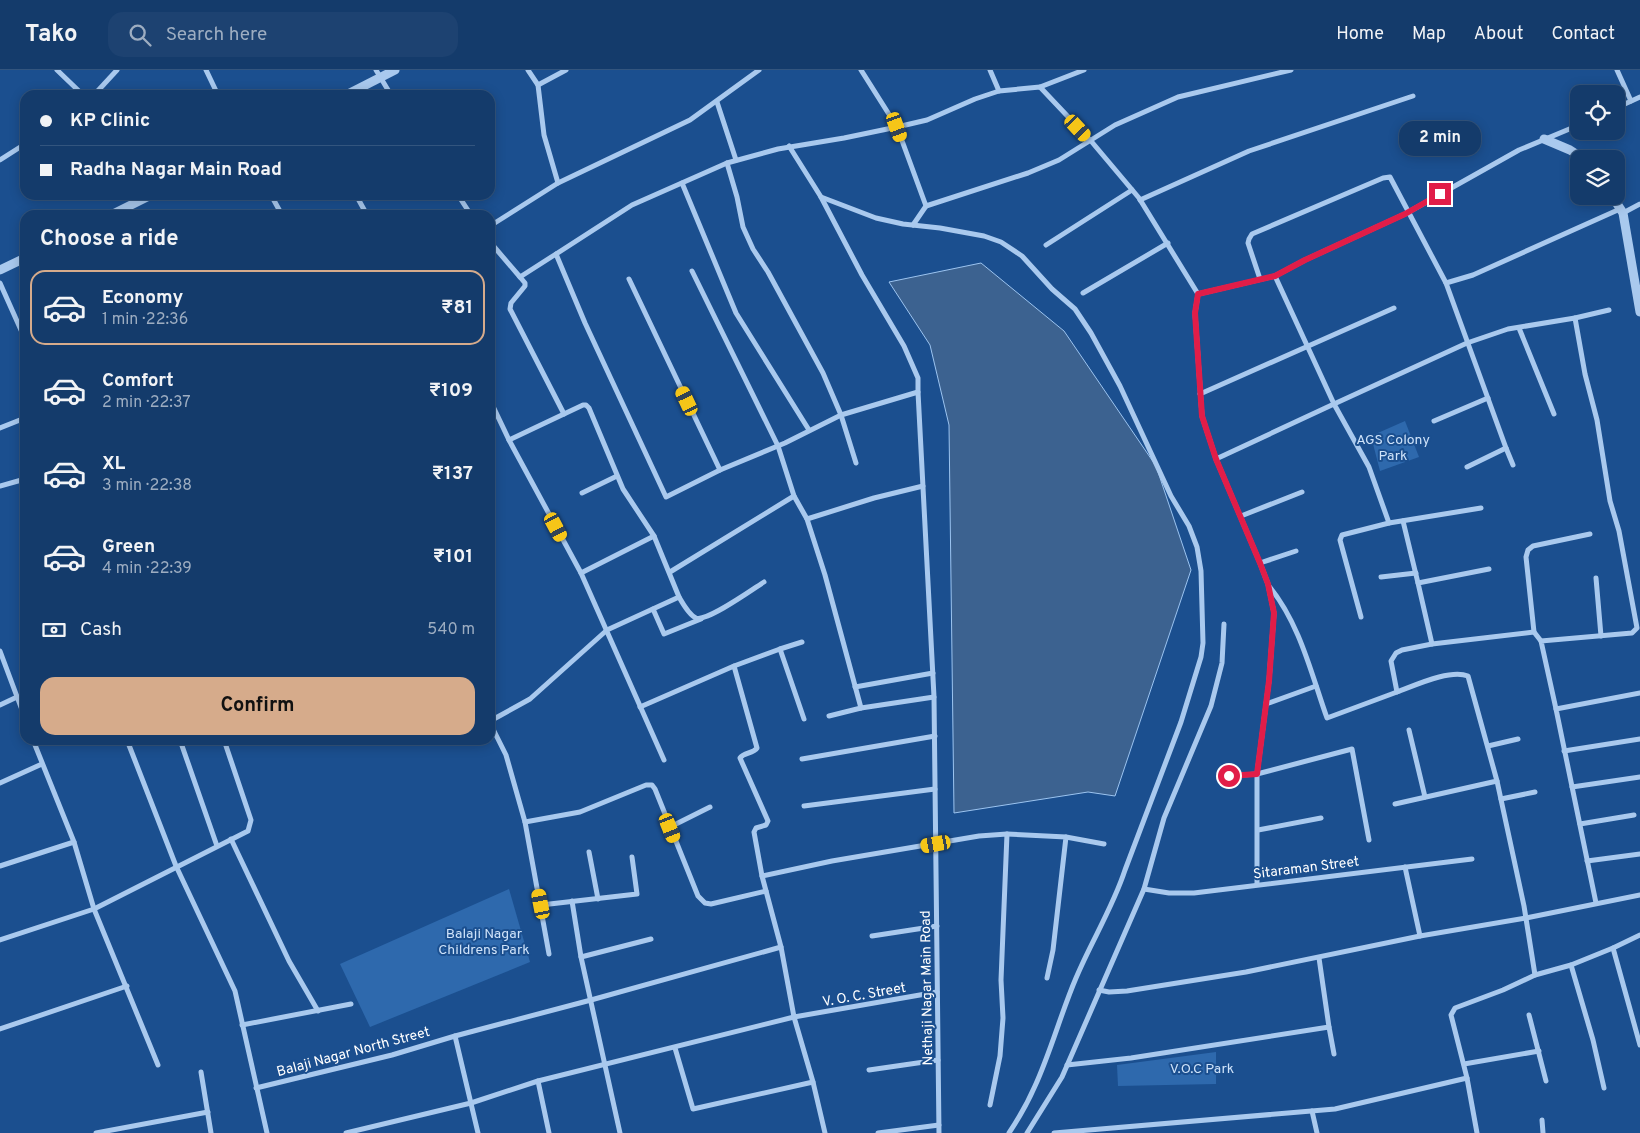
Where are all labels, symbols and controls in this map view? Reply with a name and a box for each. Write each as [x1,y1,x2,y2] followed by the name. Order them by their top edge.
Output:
[108,12,458,57] search box
[25,20,78,50] text: Tako
[126,21,154,49] icon: search
[166,23,267,47] text: Search here
[1336,23,1384,46] text: Home
[1412,23,1446,46] text: Map
[1474,23,1523,46] text: About
[1551,23,1615,46] text: Contact
[1570,85,1625,205] map controls
[1570,85,1625,140] button: locate
[70,109,150,133] text: KP Clinic
[884,110,909,144] car
[1062,112,1093,144] car
[1399,122,1481,156] callout: 2 min
[1419,128,1461,148] text: 2 min
[1570,150,1625,205] button: layers
[70,158,282,182] text: Radha Nagar Main Road
[1429,183,1451,205] route end
[40,226,178,253] text: Choose a ride
[42,285,87,330] icon: car
[102,286,183,310] text: Economy
[441,296,473,320] text: ₹81
[102,310,188,330] text: 1 min · 22:36
[42,368,87,413] icon: car
[102,369,174,393] text: Comfort
[429,379,473,403] text: ₹109
[673,384,700,418] car
[102,393,191,413] text: 2 min · 22:37
[1356,432,1430,465] park label: AGS Colony Park
[42,451,87,496] icon: car
[102,452,125,476] text: XL
[432,462,473,486] text: ₹137
[102,476,192,496] text: 3 min · 22:38
[542,510,569,544] car
[42,534,87,579] icon: car
[102,535,155,559] text: Green
[433,545,473,569] text: ₹101
[102,559,192,579] text: 4 min · 22:39
[40,616,68,644] icon: cash
[80,618,122,642] text: Cash
[427,620,475,640] text: 540 m
[40,677,475,735] button: Confirm
[1218,765,1240,787] route start
[657,811,682,845] car
[919,834,952,854] car
[1252,854,1360,883] street label: Sitaraman Street
[530,888,551,920] car
[918,910,937,1066] street label: Nethaji Nagar Main Road
[438,926,530,959] park label: Balaji Nagar Childrens Park
[821,980,907,1011] street label: V. O. C. Street
[275,1024,432,1081] street label: Balaji Nagar North Street
[1170,1061,1234,1078] park label: V.O.C Park

